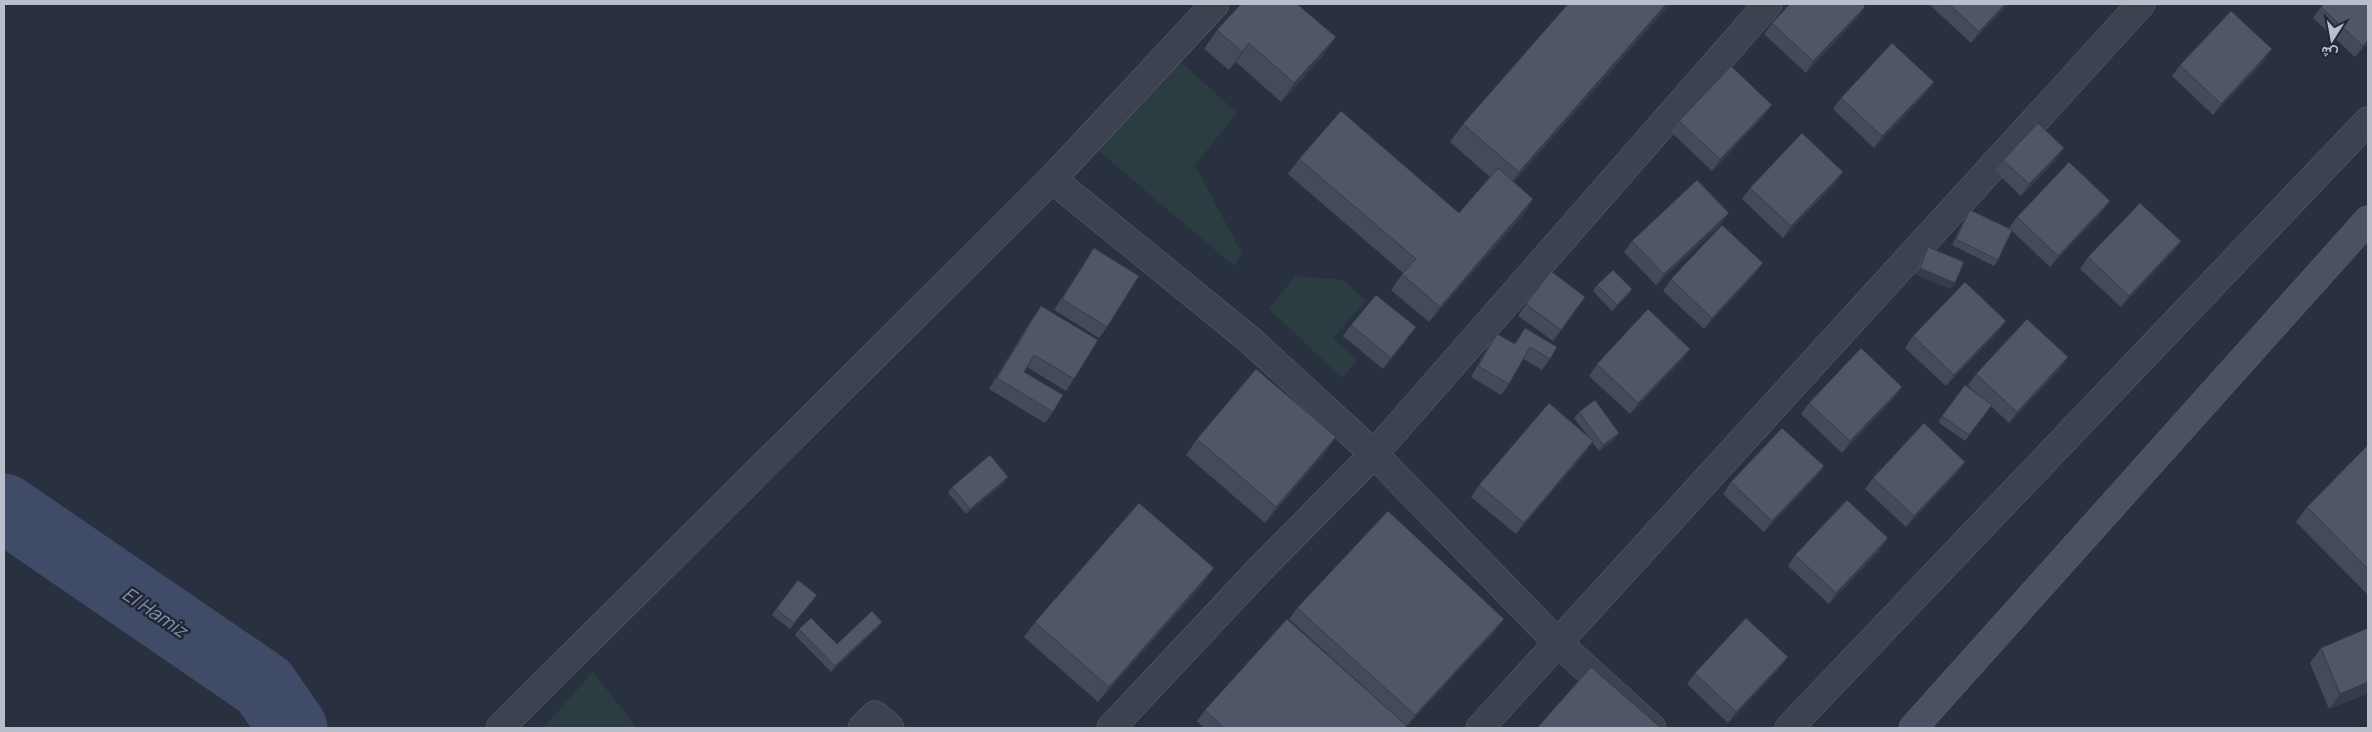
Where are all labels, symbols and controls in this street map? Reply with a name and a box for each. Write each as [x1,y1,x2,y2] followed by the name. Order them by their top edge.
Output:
[2307,15,2357,65] north arrow
[2319,42,2339,64] text: ش
[117,581,194,644] water label: El Hamiz

